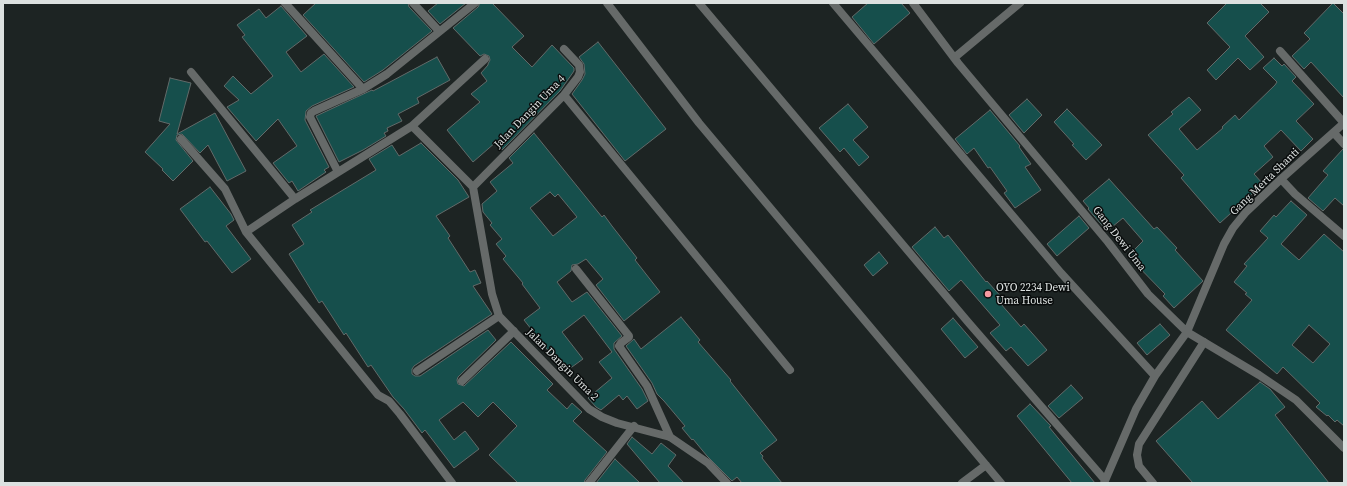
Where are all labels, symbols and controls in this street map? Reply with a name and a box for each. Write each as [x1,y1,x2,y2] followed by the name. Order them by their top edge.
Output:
[492,73,568,151] street label: Jalan Dangin Uma 4
[1228,146,1302,218] street label: Gang Merta Shanti
[1090,204,1148,274] street label: Gang Dewi Uma
[996,281,1070,307] place label: OYO 2234 Dewi Uma House
[983,289,993,299] marker: OYO 2234 Dewi Uma House
[523,326,601,404] street label: Jalan Dangin Uma 2

